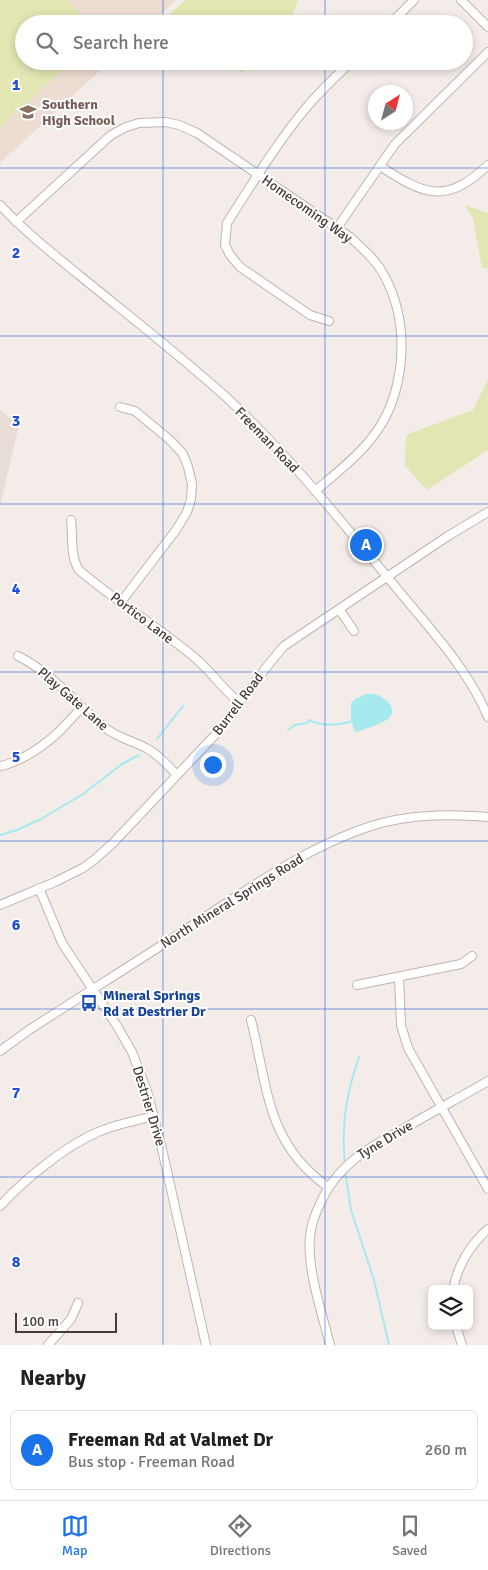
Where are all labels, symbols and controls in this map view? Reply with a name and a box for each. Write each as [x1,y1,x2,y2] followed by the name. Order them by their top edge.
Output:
[15,15,473,70] search box
[33,29,61,57] icon: search
[73,31,169,55] text: Search here
[12,75,21,95] text: 1
[368,85,413,130] north arrow
[42,96,116,129] place label: Southern High School
[18,102,38,122] school or university icon: Southern High School
[258,171,356,247] street label: Homecoming Way
[12,243,20,263] text: 2
[231,404,303,476] street label: Freeman Road
[12,411,20,431] text: 3
[350,526,382,564] pin: A
[12,579,21,599] text: 4
[107,589,177,647] street label: Portico Lane
[34,664,112,734] street label: Play Gate Lane
[209,669,267,739] street label: Burrell Road
[12,747,20,767] text: 5
[200,752,226,778] your location
[157,850,307,952] street label: North Mineral Springs Road
[12,915,21,935] text: 6
[103,987,206,1020] place label: Mineral Springs Rd at Destrier Dr
[79,993,99,1013] bus stop icon: Mineral Springs Rd at Destrier Dr
[129,1064,169,1148] street label: Destrier Drive
[12,1083,21,1103] text: 7
[354,1117,416,1163] street label: Tyne Drive
[12,1252,21,1272] text: 8
[428,1285,473,1330] map controls
[428,1285,473,1330] button: layers
[15,1310,118,1333] scale bar
[22,1313,59,1330] text: 100 m
[20,1365,86,1391] text: Nearby
[68,1428,273,1452] text: Freeman Rd at Valmet Dr
[32,1440,42,1460] text: A
[425,1440,467,1460] text: 260 m
[68,1452,235,1472] text: Bus stop · Freeman Road
[61,1512,89,1559] tab: Map
[210,1512,271,1559] tab: Directions
[392,1512,427,1559] tab: Saved

